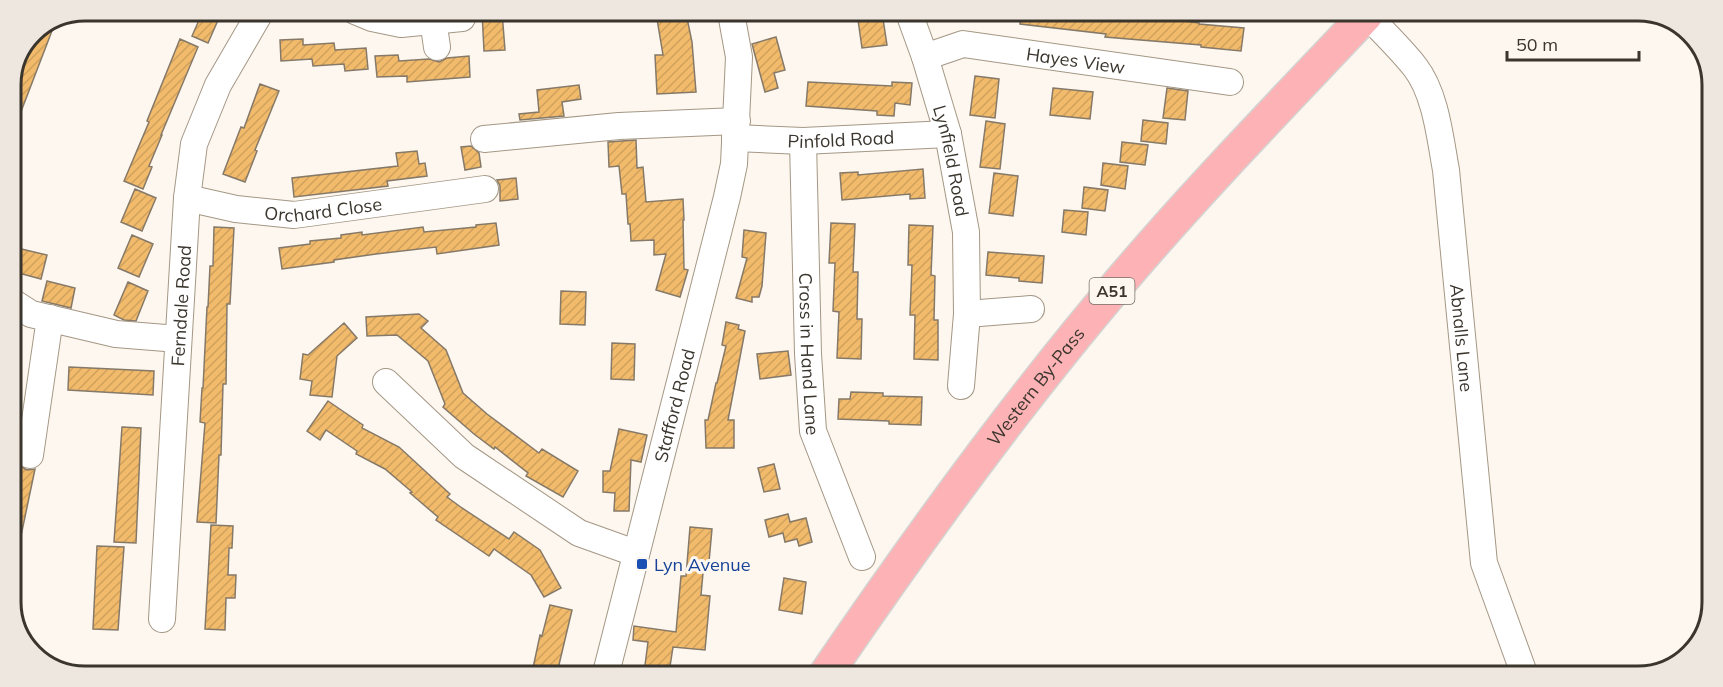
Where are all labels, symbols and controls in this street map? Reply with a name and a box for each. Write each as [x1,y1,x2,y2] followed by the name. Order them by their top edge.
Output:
[1507,24,1639,62] scale bar
[1516,33,1558,56] text: 50 m
[1025,42,1127,78] street label: Hayes View
[928,102,974,218] street label: Lynfield Road
[787,125,895,153] street label: Pinfold Road
[263,192,383,226] street label: Orchard Close
[166,244,196,367] street label: Ferndale Road
[795,272,825,436] street label: Cross in Hand Lane
[1090,278,1134,304] road number: A51
[1446,283,1479,393] street label: Abnalls Lane
[982,322,1089,450] street label: Western By-Pass
[649,346,699,465] street label: Stafford Road
[654,553,751,576] place label: Lyn Avenue
[635,557,649,571] marker: Lyn Avenue

